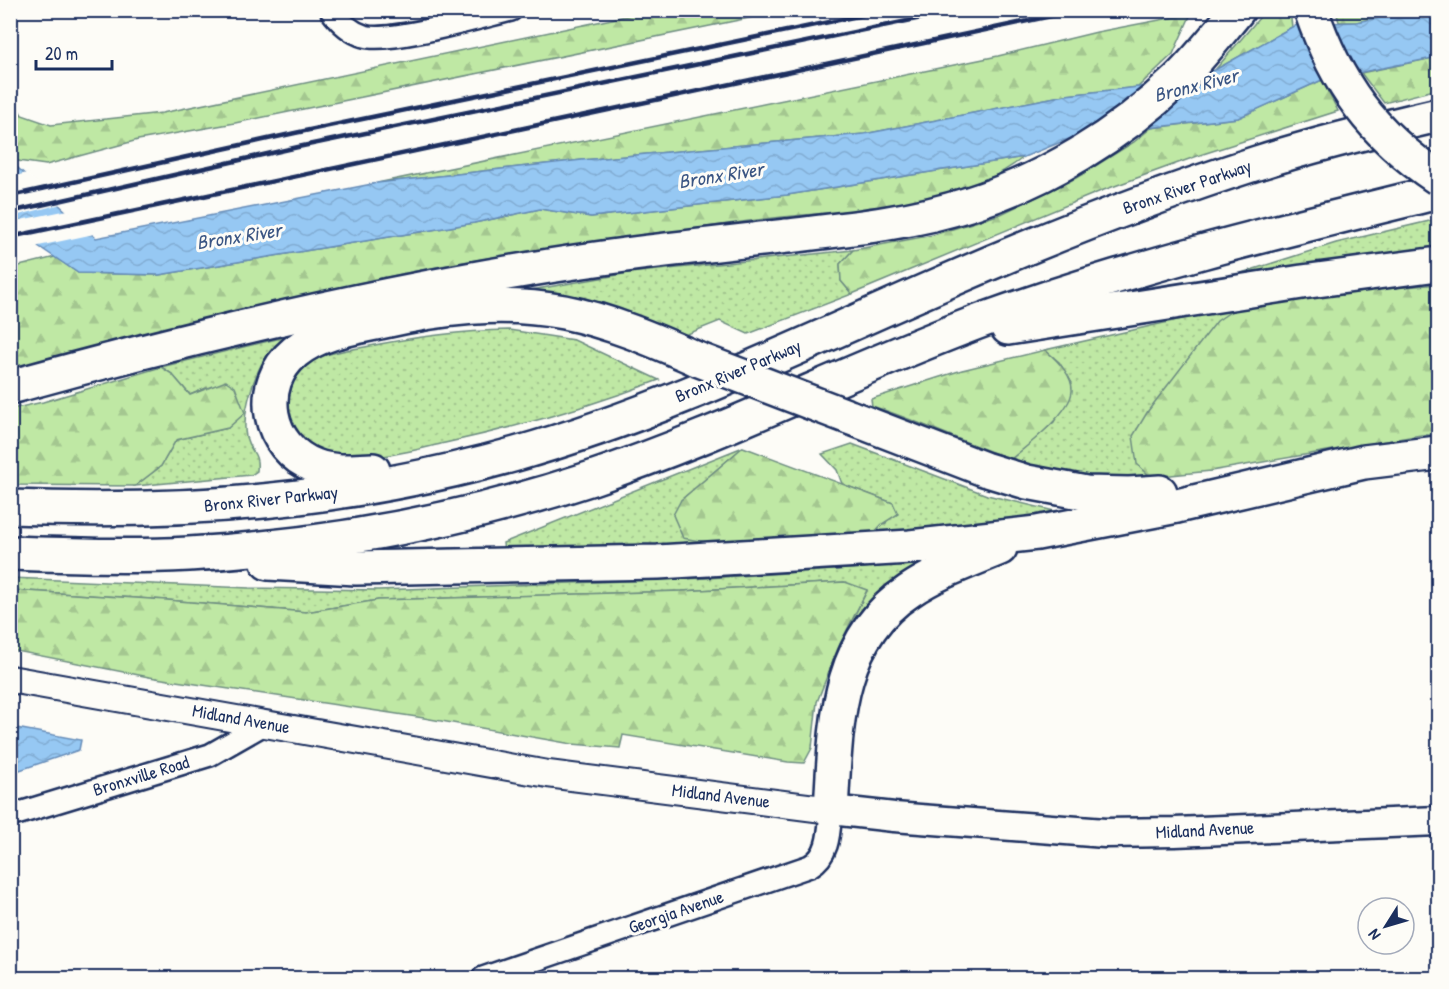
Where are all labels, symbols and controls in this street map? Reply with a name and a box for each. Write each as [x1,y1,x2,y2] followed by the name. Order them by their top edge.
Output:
[36,33,112,71] scale bar
[45,41,78,66] text: 20 m
[1151,60,1243,108] water label: Bronx River
[1119,153,1255,220] street label: Bronx River Parkway
[676,154,768,195] water label: Bronx River
[194,215,286,256] water label: Bronx River
[671,333,805,408] street label: Bronx River Parkway
[203,479,339,518] street label: Bronx River Parkway
[190,698,292,739] street label: Midland Avenue
[90,749,192,802] street label: Bronxville Road
[671,777,771,814] street label: Midland Avenue
[1155,814,1255,845] street label: Midland Avenue
[625,884,727,939] street label: Georgia Avenue
[1356,896,1416,956] north arrow
[1362,925,1385,945] text: N

